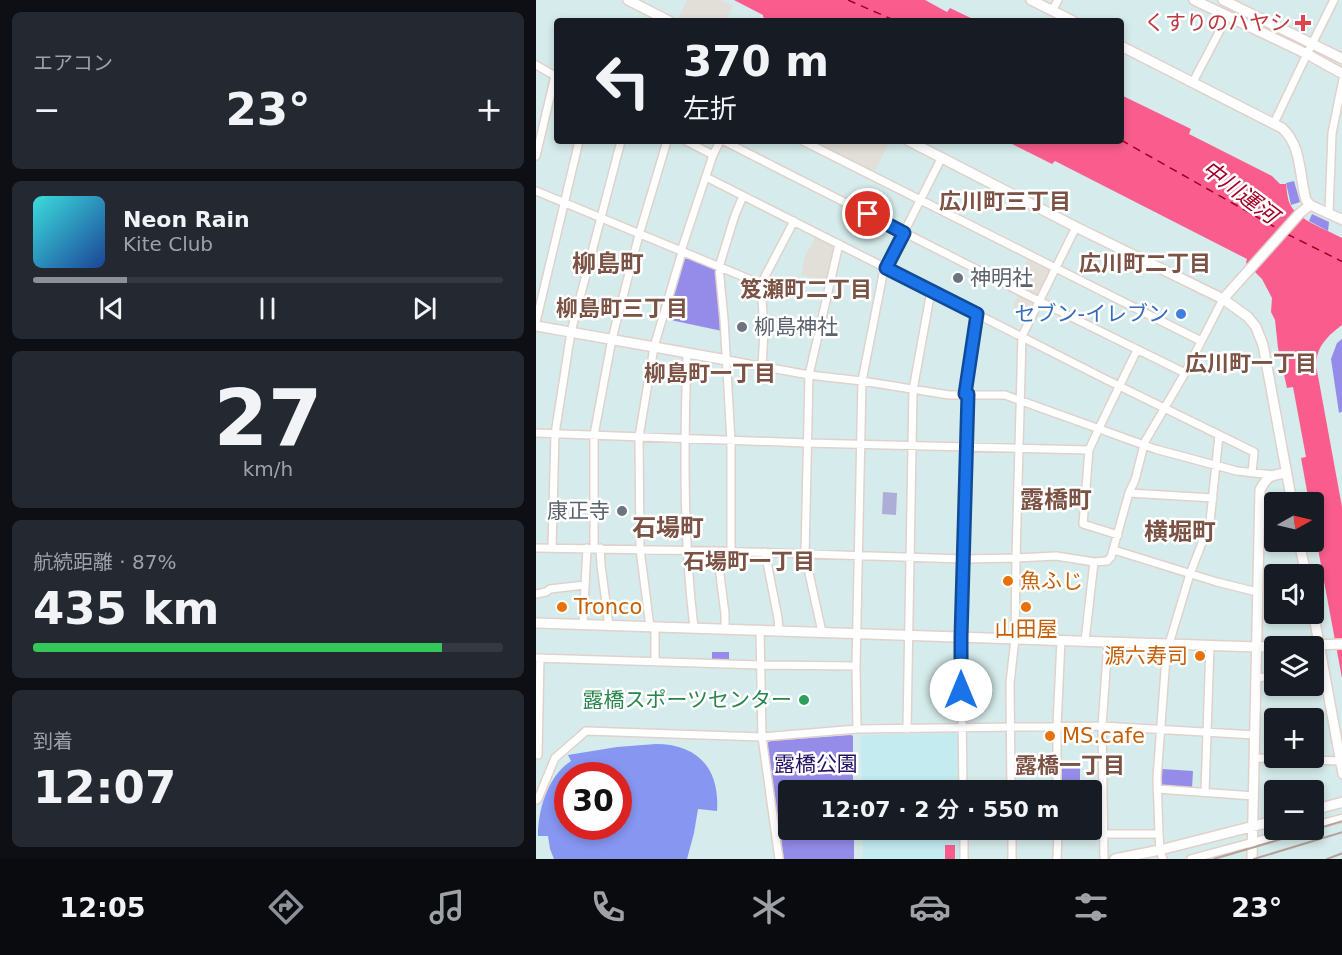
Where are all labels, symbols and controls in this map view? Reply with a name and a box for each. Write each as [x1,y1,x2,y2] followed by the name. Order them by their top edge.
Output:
[1144,11,1291,35] place label: くすりのハヤシ
[1296,16,1310,30] marker: くすりのハヤシ
[683,37,829,86] text: 370 m
[584,42,662,120] icon: left
[33,51,113,75] text: エアコン
[225,83,311,136] text: 23°
[33,90,61,129] text: −
[475,90,503,129] text: +
[683,93,737,124] text: 左折
[1197,156,1286,231] water label: 中川運河
[842,188,893,239] pin
[939,189,1071,214] district label: 広川町三丁目
[851,197,884,230] icon: arrive
[123,207,250,232] text: Neon Rain
[123,232,213,256] text: Kite Club
[572,250,644,278] district label: 柳島町
[1079,251,1211,276] district label: 広川町二丁目
[970,266,1033,290] place label: 神明社
[951,271,965,285] marker: 神明社
[740,277,872,302] district label: 笈瀬町二丁目
[95,292,128,325] icon: previous
[251,292,284,325] icon: pause
[408,292,441,325] icon: next
[556,296,688,321] district label: 柳島町三丁目
[1014,302,1169,326] place label: セブン-イレブン
[1174,307,1188,321] marker: セブン-イレブン
[754,315,838,339] place label: 柳島神社
[735,320,749,334] marker: 柳島神社
[1185,351,1317,376] district label: 広川町一丁目
[644,361,776,386] district label: 柳島町一丁目
[214,373,322,463] text: 27
[243,457,293,481] text: km/h
[1020,486,1092,514] district label: 露橋町
[1264,492,1324,552] north arrow
[1264,492,1324,840] map controls
[547,499,610,523] place label: 康正寺
[615,504,629,518] marker: 康正寺
[632,514,704,542] district label: 石場町
[1144,518,1216,546] district label: 横堀町
[683,549,815,574] district label: 石場町一丁目
[33,550,177,574] text: 航続距離 · 87%
[1264,564,1324,624] button: sound
[1020,569,1083,593] place label: 魚ふじ
[1001,574,1015,588] marker: 魚ふじ
[33,582,219,635] text: 435 km
[573,595,642,619] place label: Tronco
[555,600,569,614] marker: Tronco
[1019,600,1033,614] marker: 山田屋
[995,617,1058,641] place label: 山田屋
[1264,636,1324,696] button: layers
[1104,644,1188,668] place label: 源六寿司
[1193,649,1207,663] marker: 源六寿司
[929,658,993,722] position arrow
[582,688,792,712] place label: 露橋スポーツセンター
[797,693,811,707] marker: 露橋スポーツセンター
[1264,708,1324,768] button: +
[1062,724,1145,748] place label: MS.cafe
[33,729,73,753] text: 到着
[1043,729,1057,743] marker: MS.cafe
[774,752,858,776] park label: 露橋公園
[1015,753,1125,778] district label: 露橋一丁目
[33,761,176,814] text: 12:07
[554,762,632,840] speed limit sign: 30
[1264,780,1324,840] button: −
[821,797,1059,822] text: 12:07 · 2 分 · 550 m
[265,886,307,928] icon: directions
[426,886,468,928] icon: music
[587,886,629,928] icon: phone
[748,886,790,928] icon: climate
[909,886,951,928] icon: car
[1070,886,1112,928] icon: filters
[60,892,146,923] text: 12:05
[1231,892,1282,923] text: 23°

